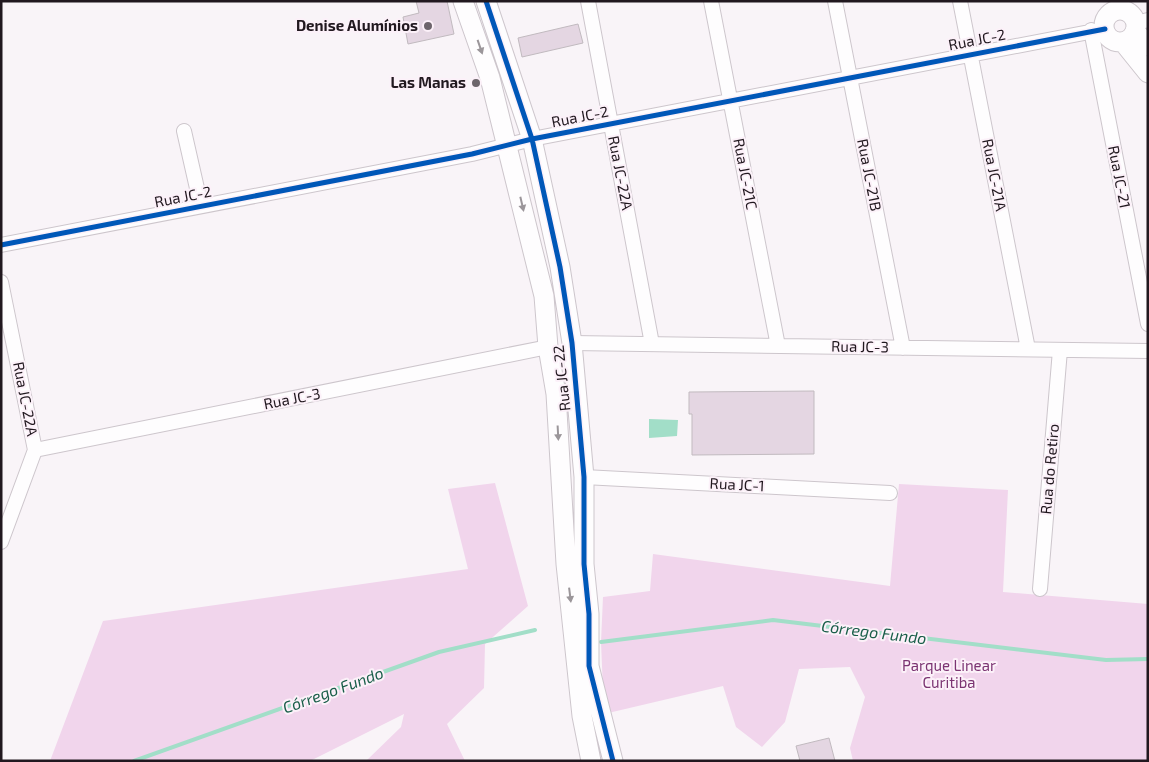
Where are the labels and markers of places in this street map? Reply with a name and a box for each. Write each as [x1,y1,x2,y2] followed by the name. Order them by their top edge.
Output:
[296,16,418,34] place label: Denise Alumínios
[422,20,434,32] marker: Denise Alumínios
[390,73,466,91] place label: Las Manas
[470,77,482,89] marker: Las Manas

